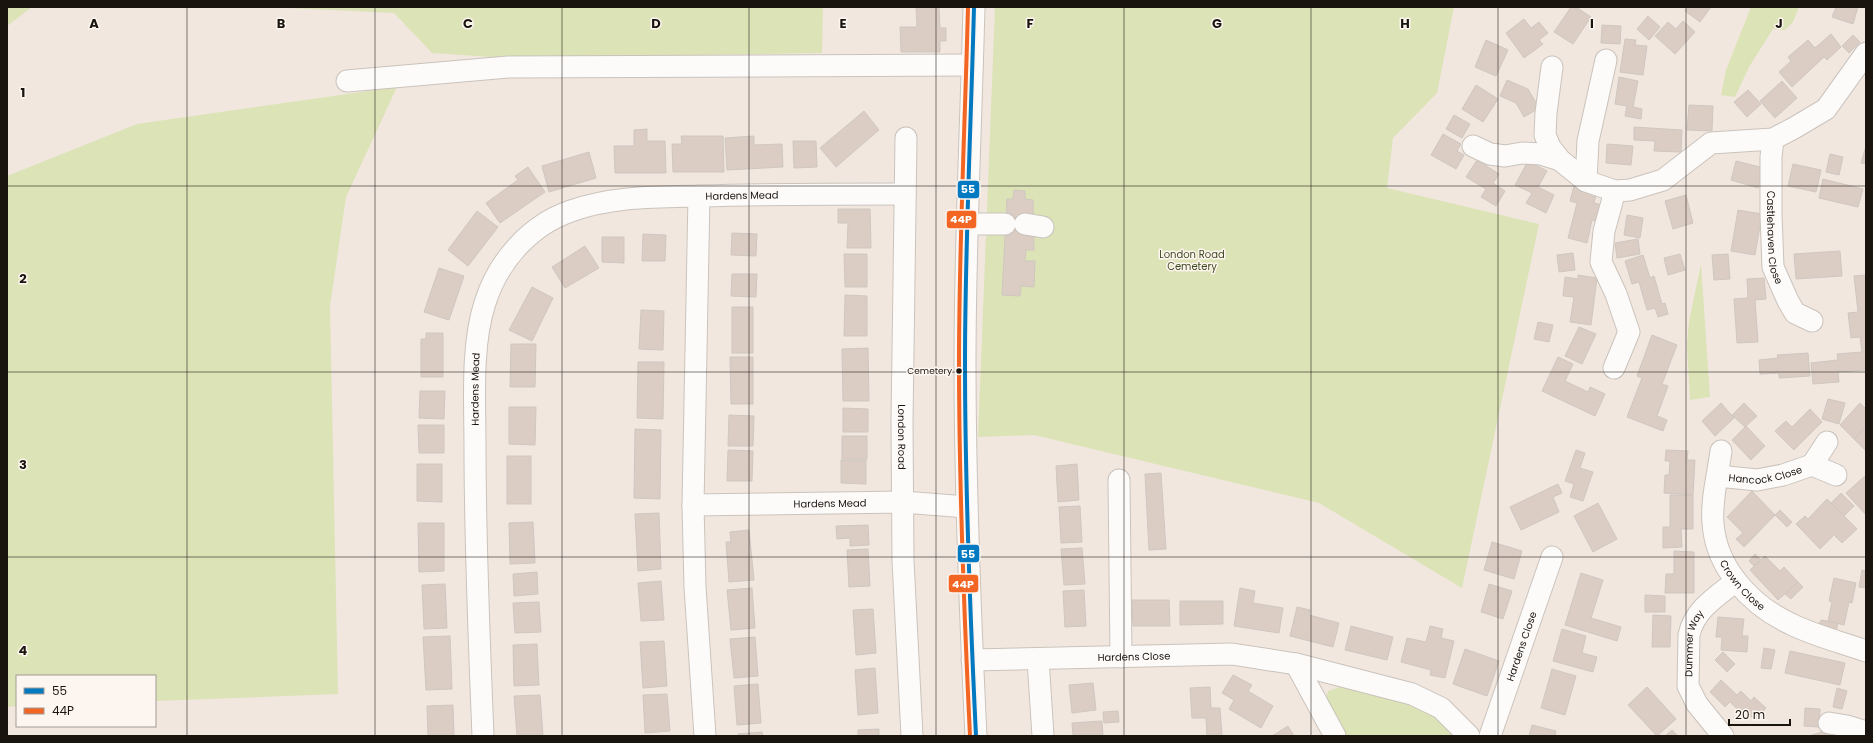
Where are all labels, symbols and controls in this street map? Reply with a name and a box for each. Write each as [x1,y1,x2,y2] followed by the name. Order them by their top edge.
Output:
[89,14,99,33] text: A
[277,14,286,33] text: B
[463,14,473,33] text: C
[651,14,661,33] text: D
[839,14,847,33] text: E
[1026,14,1034,33] text: F
[1212,14,1222,33] text: G
[1400,14,1410,33] text: H
[1590,14,1594,33] text: I
[1775,14,1783,33] text: J
[21,83,25,102] text: 1
[957,180,980,199] line badge: 55
[961,181,975,197] text: 55
[705,187,779,203] street label: Hardens Mead
[1764,191,1787,286] street label: Castlehaven Close
[946,210,977,229] line badge: 44P
[950,211,972,227] text: 44P
[1159,247,1225,274] park label: London Road Cemetery
[19,269,27,288] text: 2
[467,352,483,426] street label: Hardens Mead
[907,365,952,377] place label: Cemetery
[954,366,964,376] marker: Cemetery
[894,404,910,470] street label: London Road
[19,455,27,474] text: 3
[1728,462,1804,488] street label: Hancock Close
[793,495,867,511] street label: Hardens Mead
[957,544,980,563] line badge: 55
[961,546,975,562] text: 55
[1716,557,1768,614] street label: Crown Close
[948,574,979,593] line badge: 44P
[952,576,974,592] text: 44P
[1681,606,1707,677] street label: Dummer Way
[1502,609,1540,683] street label: Hardens Close
[19,641,28,660] text: 4
[1097,648,1170,665] street label: Hardens Close
[16,675,156,727] legend
[52,682,67,699] text: 55
[1729,701,1790,727] scale bar
[52,702,74,719] text: 44P
[1735,706,1765,723] text: 20 m

